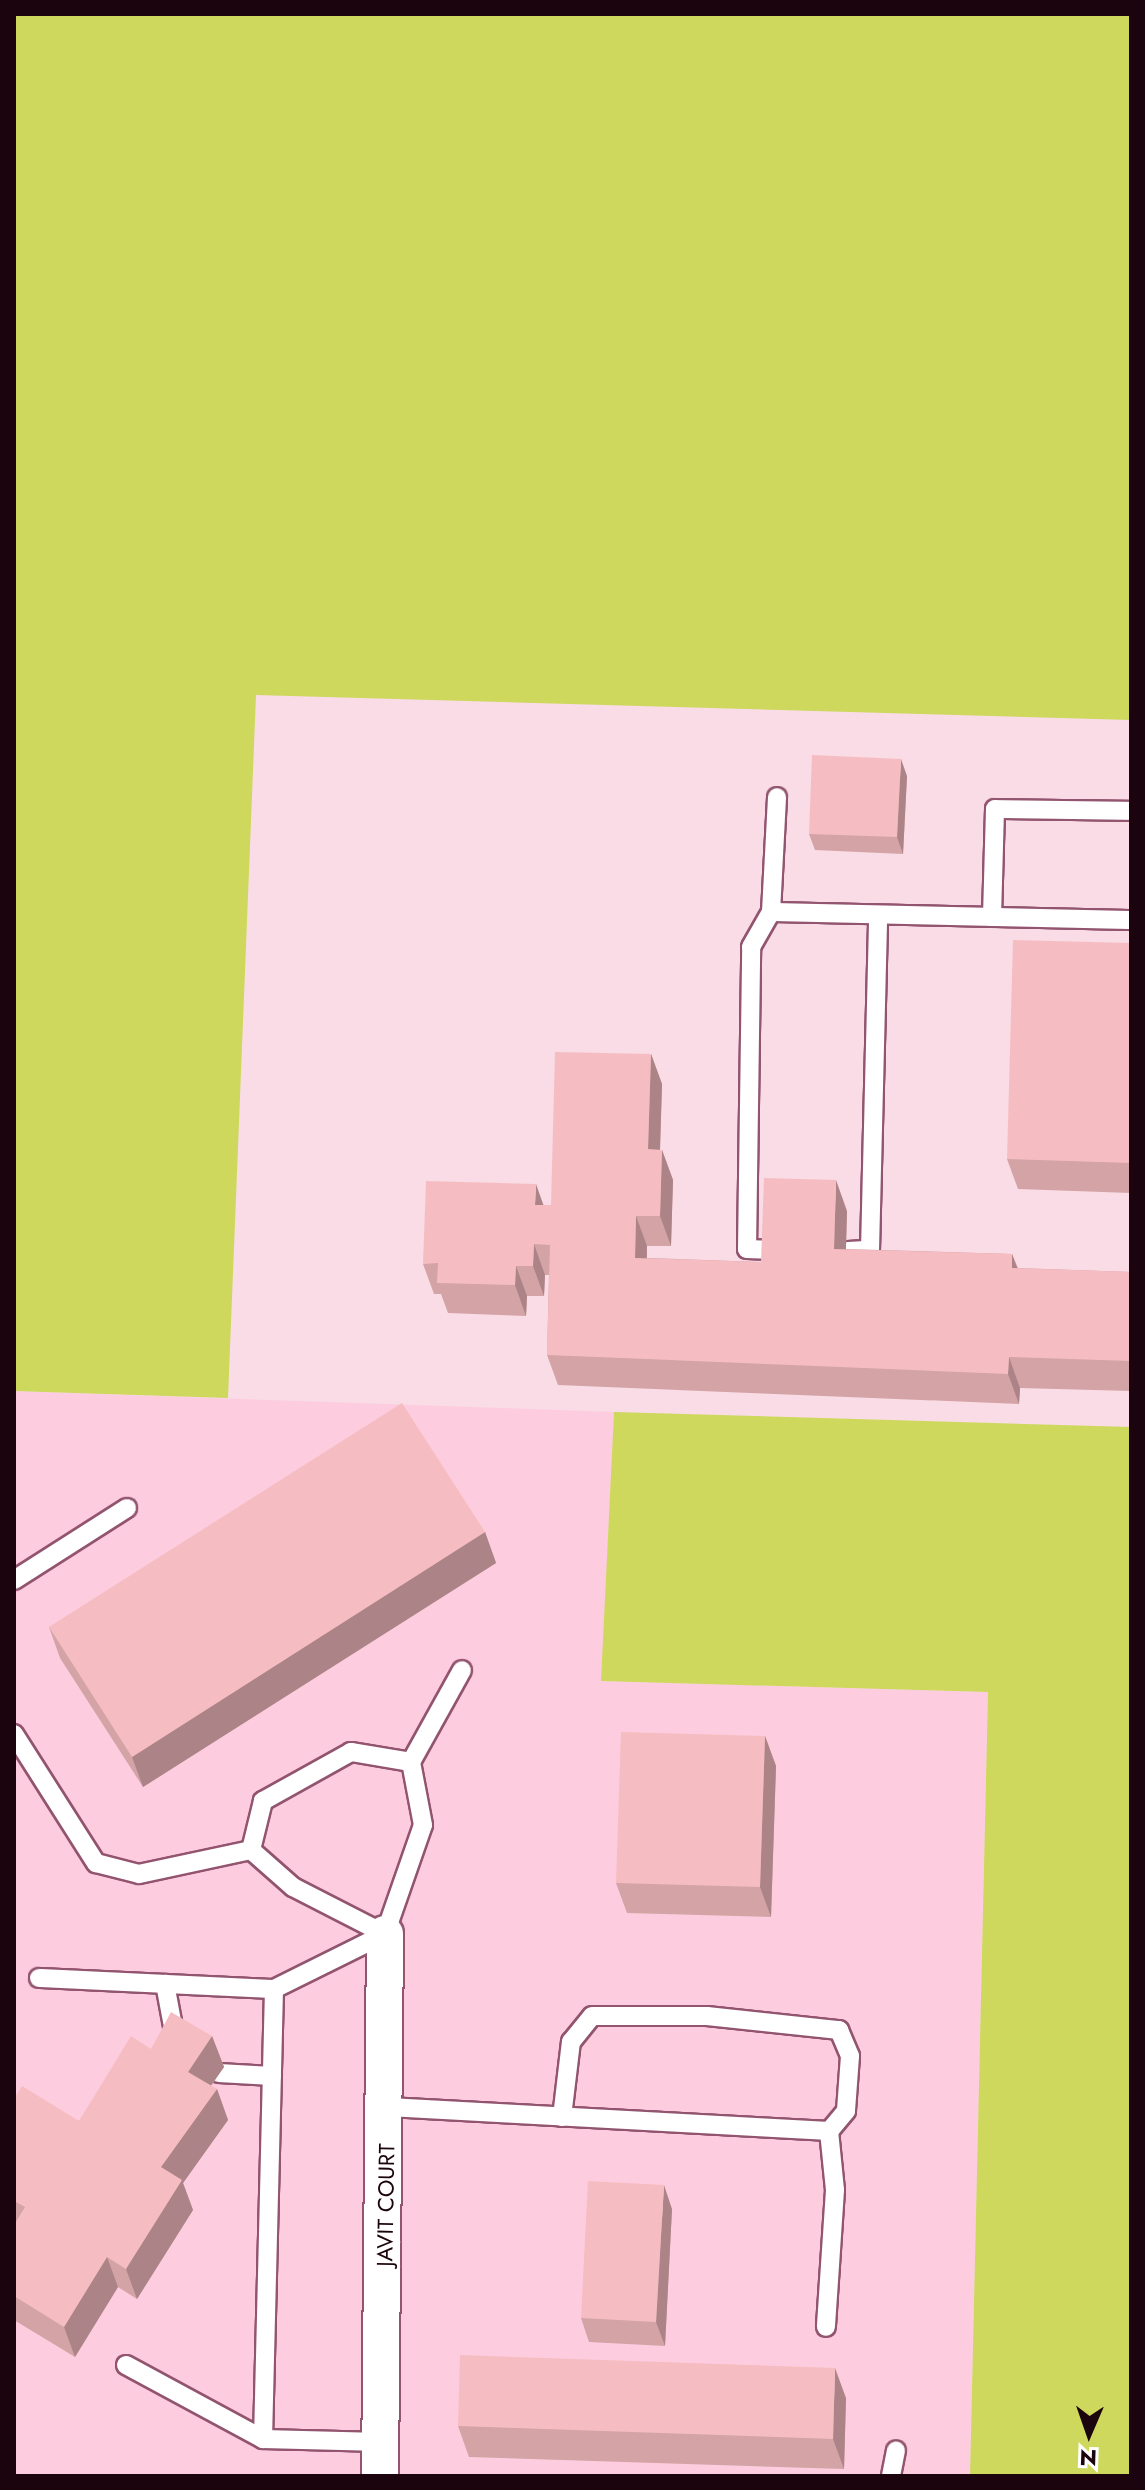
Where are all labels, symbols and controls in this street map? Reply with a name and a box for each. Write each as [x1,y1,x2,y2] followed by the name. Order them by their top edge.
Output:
[372,2143,400,2267] street label: JAVIT COURT
[1049,2394,1129,2474] north arrow
[1079,2442,1097,2474] text: N

